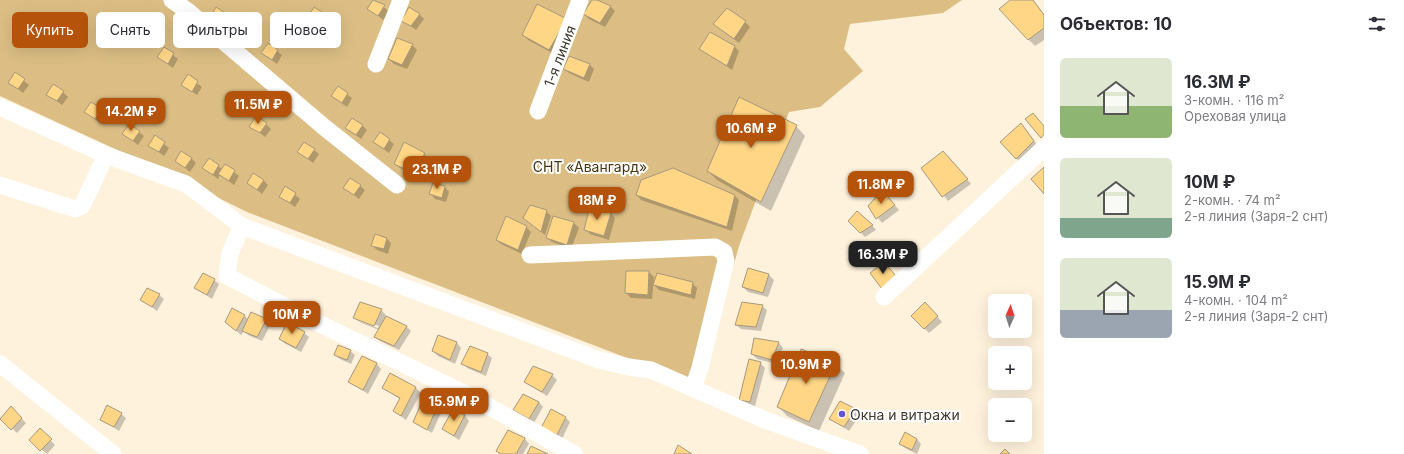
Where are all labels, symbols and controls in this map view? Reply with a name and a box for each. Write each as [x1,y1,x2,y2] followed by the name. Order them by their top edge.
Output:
[12,12,88,48] chip: Купить
[96,12,165,48] chip: Снять
[173,12,262,48] chip: Фильтры
[270,12,341,48] chip: Новое
[1366,13,1388,35] icon: filters
[1060,14,1172,34] text: Объектов: 10
[540,23,578,89] street label: 1-я линия
[1184,72,1251,92] text: 16.3M ₽
[1092,74,1140,122] icon: home
[221,91,295,125] pin: 11.5M ₽
[1184,92,1284,108] text: 3-комн. · 116 m²
[234,96,282,112] text: 11.5M ₽
[94,98,168,132] pin: 14.2M ₽
[105,103,157,119] text: 14.2M ₽
[1184,108,1286,124] text: Ореховая улица
[714,115,788,149] pin: 10.6M ₽
[725,120,777,136] text: 10.6M ₽
[400,156,474,190] pin: 23.1M ₽
[533,158,647,175] park label: СНТ «Авангард»
[412,161,462,177] text: 23.1M ₽
[844,171,918,205] pin: 11.8M ₽
[1184,172,1235,192] text: 10M ₽
[1092,174,1140,222] icon: home
[857,176,905,192] text: 11.8M ₽
[569,187,625,221] pin: 18M ₽
[578,192,616,208] text: 18M ₽
[1184,192,1281,208] text: 2-комн. · 74 m²
[1184,208,1328,224] text: 2-я линия (Заря-2 снт)
[846,241,920,275] pin: 16.3M ₽
[858,246,908,262] text: 16.3M ₽
[1184,272,1251,292] text: 15.9M ₽
[1092,274,1140,322] icon: home
[1184,292,1288,308] text: 4-комн. · 104 m²
[988,294,1032,338] north arrow
[988,294,1032,442] map controls
[264,301,320,335] pin: 10M ₽
[272,306,312,322] text: 10M ₽
[1184,308,1328,324] text: 2-я линия (Заря-2 снт)
[988,346,1032,390] button: +
[769,351,843,385] pin: 10.9M ₽
[780,356,832,372] text: 10.9M ₽
[417,388,491,422] pin: 15.9M ₽
[428,393,480,409] text: 15.9M ₽
[988,398,1032,442] button: −
[850,406,960,423] place label: Окна и витражи
[837,409,847,419] marker: Окна и витражи

